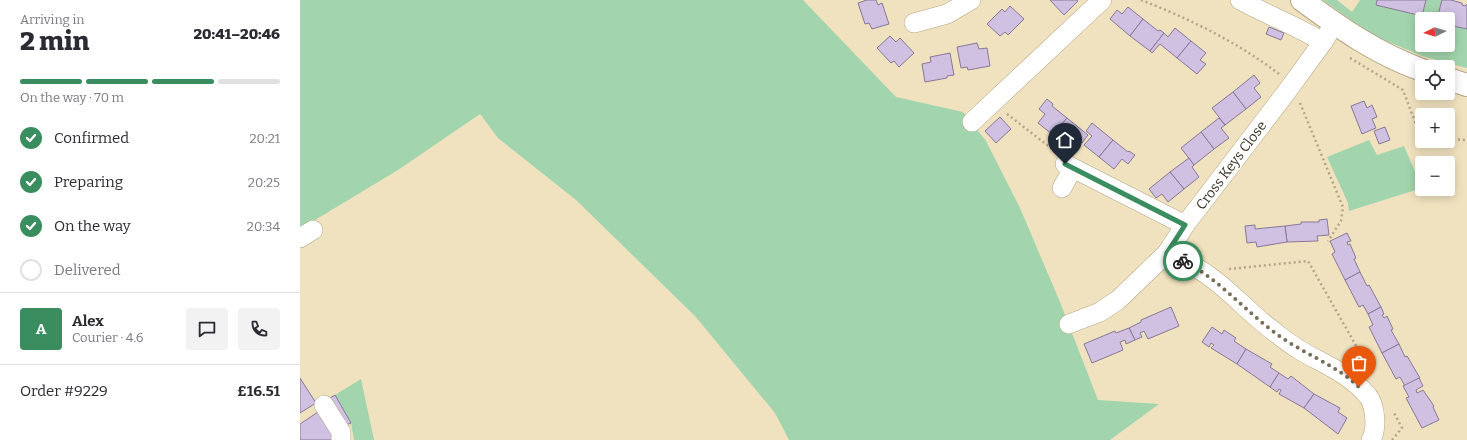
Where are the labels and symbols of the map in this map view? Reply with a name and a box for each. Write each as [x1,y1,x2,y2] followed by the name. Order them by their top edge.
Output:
[1415,12,1455,52] north arrow
[1192,117,1270,213] street label: Cross Keys Close
[1048,123,1082,164] pin
[1163,241,1203,281] courier
[1342,346,1376,387] pin

